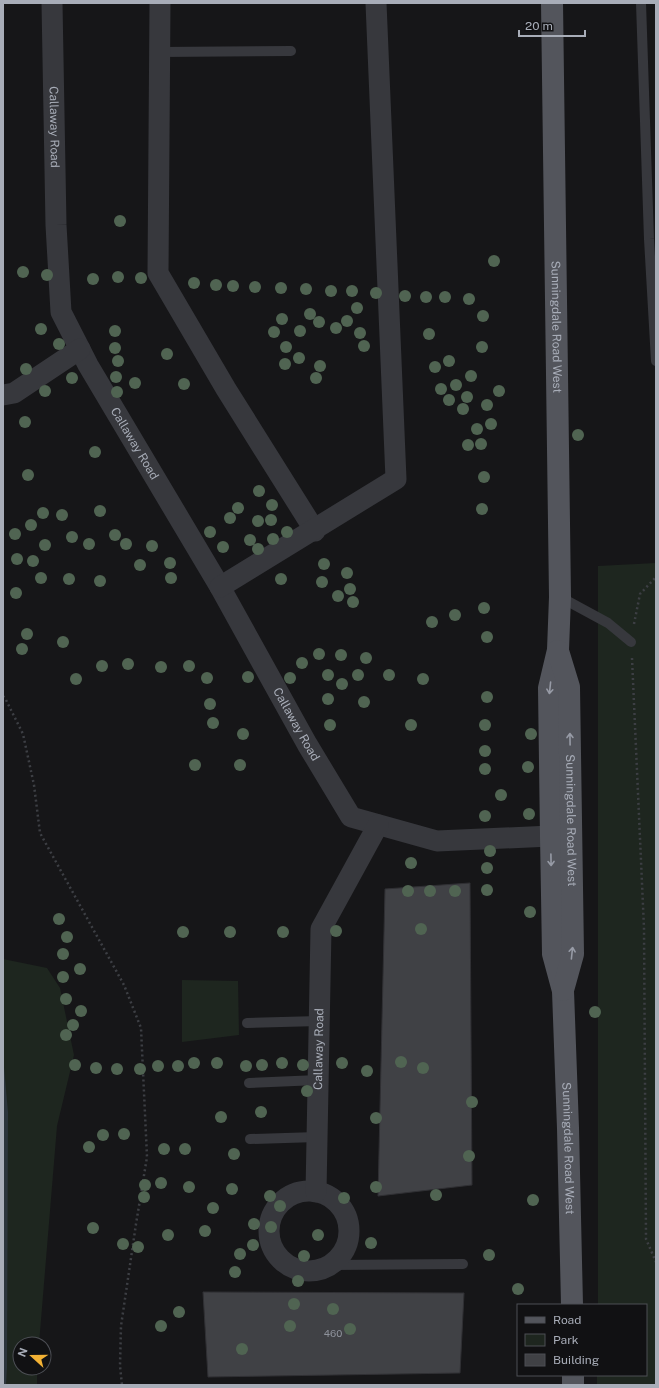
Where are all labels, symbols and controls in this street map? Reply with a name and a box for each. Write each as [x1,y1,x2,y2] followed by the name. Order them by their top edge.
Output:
[519,12,585,38] scale bar
[525,19,553,33] text: 20 m
[46,86,62,168] street label: Callaway Road
[548,261,564,394] street label: Sunningdale Road West
[108,405,162,482] street label: Callaway Road
[546,681,554,694] one-way arrow
[270,685,323,763] street label: Callaway Road
[566,733,574,746] one-way arrow
[563,754,579,887] street label: Sunningdale Road West
[547,853,555,866] one-way arrow
[568,947,576,960] one-way arrow
[311,1008,326,1090] street label: Callaway Road
[559,1082,577,1215] street label: Sunningdale Road West
[517,1304,647,1376] legend
[553,1313,581,1327] text: Road
[324,1327,342,1339] house number: 460
[553,1333,579,1347] text: Park
[12,1336,52,1376] north arrow
[16,1346,30,1359] text: N
[553,1353,599,1367] text: Building

